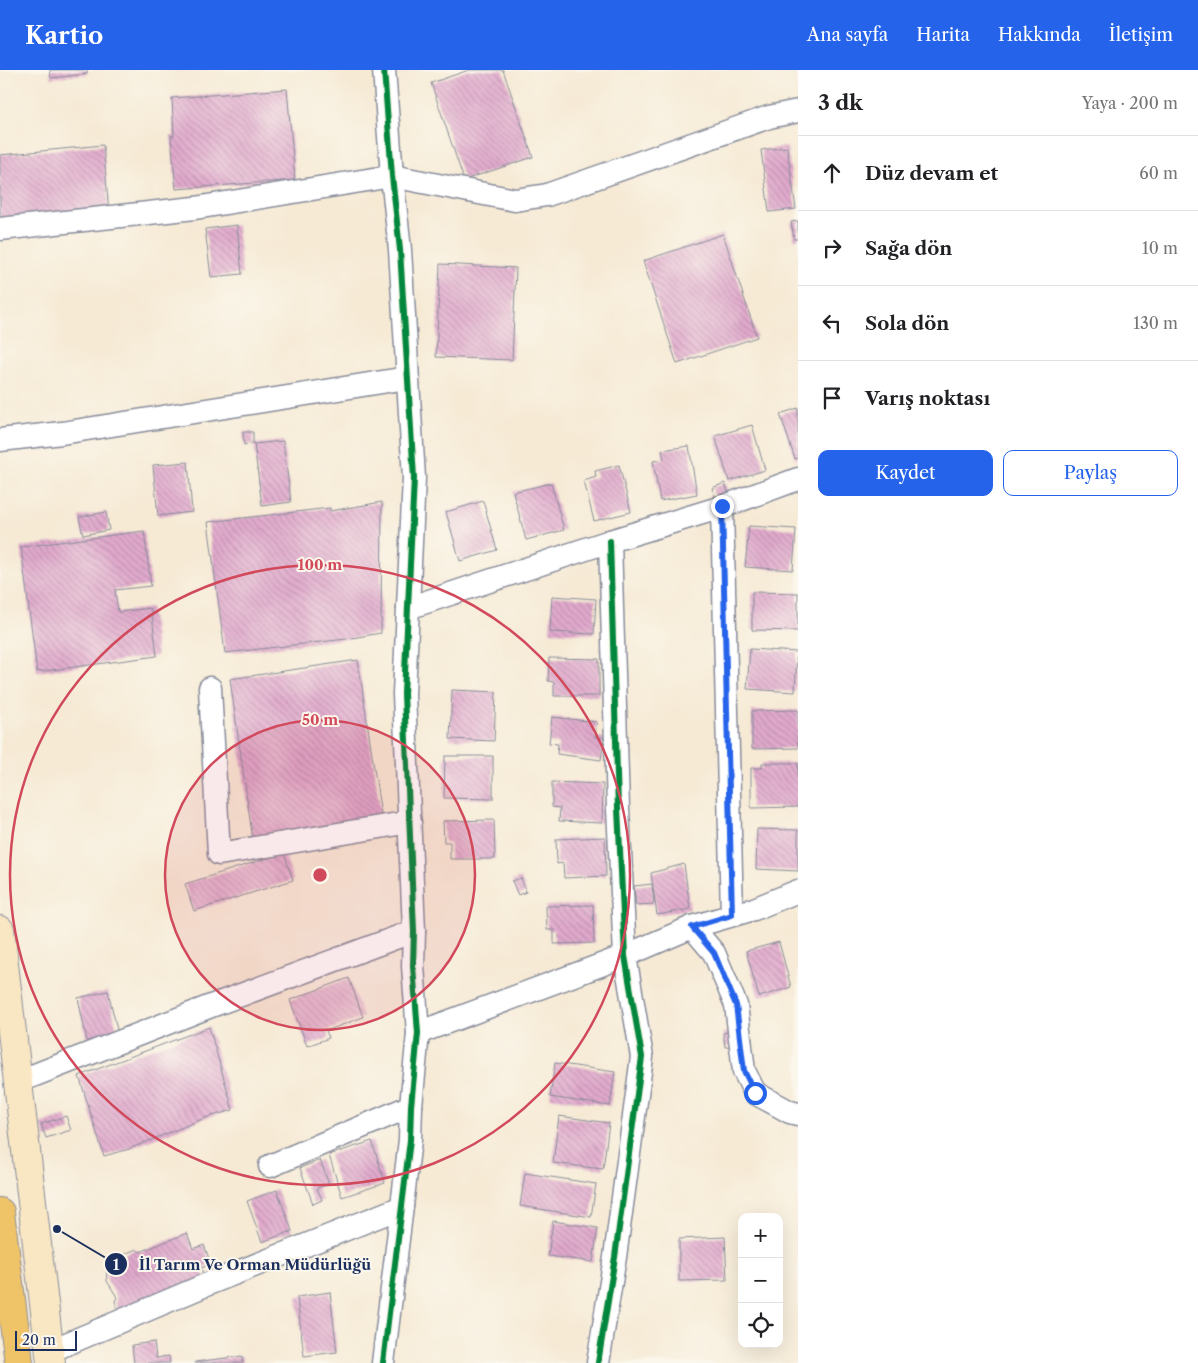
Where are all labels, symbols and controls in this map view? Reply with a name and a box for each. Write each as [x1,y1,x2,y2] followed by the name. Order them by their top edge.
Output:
[25,21,103,50] text: Kartio
[807,24,888,46] text: Ana sayfa
[916,24,970,46] text: Harita
[998,24,1081,46] text: Hakkında
[1109,24,1173,46] text: İletişim
[818,90,863,115] text: 3 dk
[1082,93,1178,113] text: Yaya · 200 m
[818,159,846,187] icon: ahead
[865,162,998,185] text: Düz devam et
[1139,163,1178,183] text: 60 m
[818,234,846,262] icon: right
[865,237,952,260] text: Sağa dön
[1142,238,1178,258] text: 10 m
[818,309,846,337] icon: left
[865,312,949,335] text: Sola dön
[1133,313,1178,333] text: 130 m
[818,384,846,412] icon: arrive
[865,387,990,410] text: Varış noktası
[818,450,993,496] button: Kaydet
[1003,450,1178,496] button: Paylaş
[711,495,734,518] route end
[298,555,342,574] text: 100 m
[302,710,338,729] text: 50 m
[311,866,329,884] centre of rings
[744,1082,767,1105] route start
[738,1213,783,1348] map controls
[738,1213,783,1258] button: +
[103,1249,381,1279] callout: İl Tarım Ve Orman Müdürlüğü
[113,1255,120,1274] text: 1
[139,1255,371,1274] text: İl Tarım Ve Orman Müdürlüğü
[738,1258,783,1303] button: −
[738,1303,783,1348] button: locate
[15,1328,78,1351] scale bar
[22,1331,56,1349] text: 20 m

